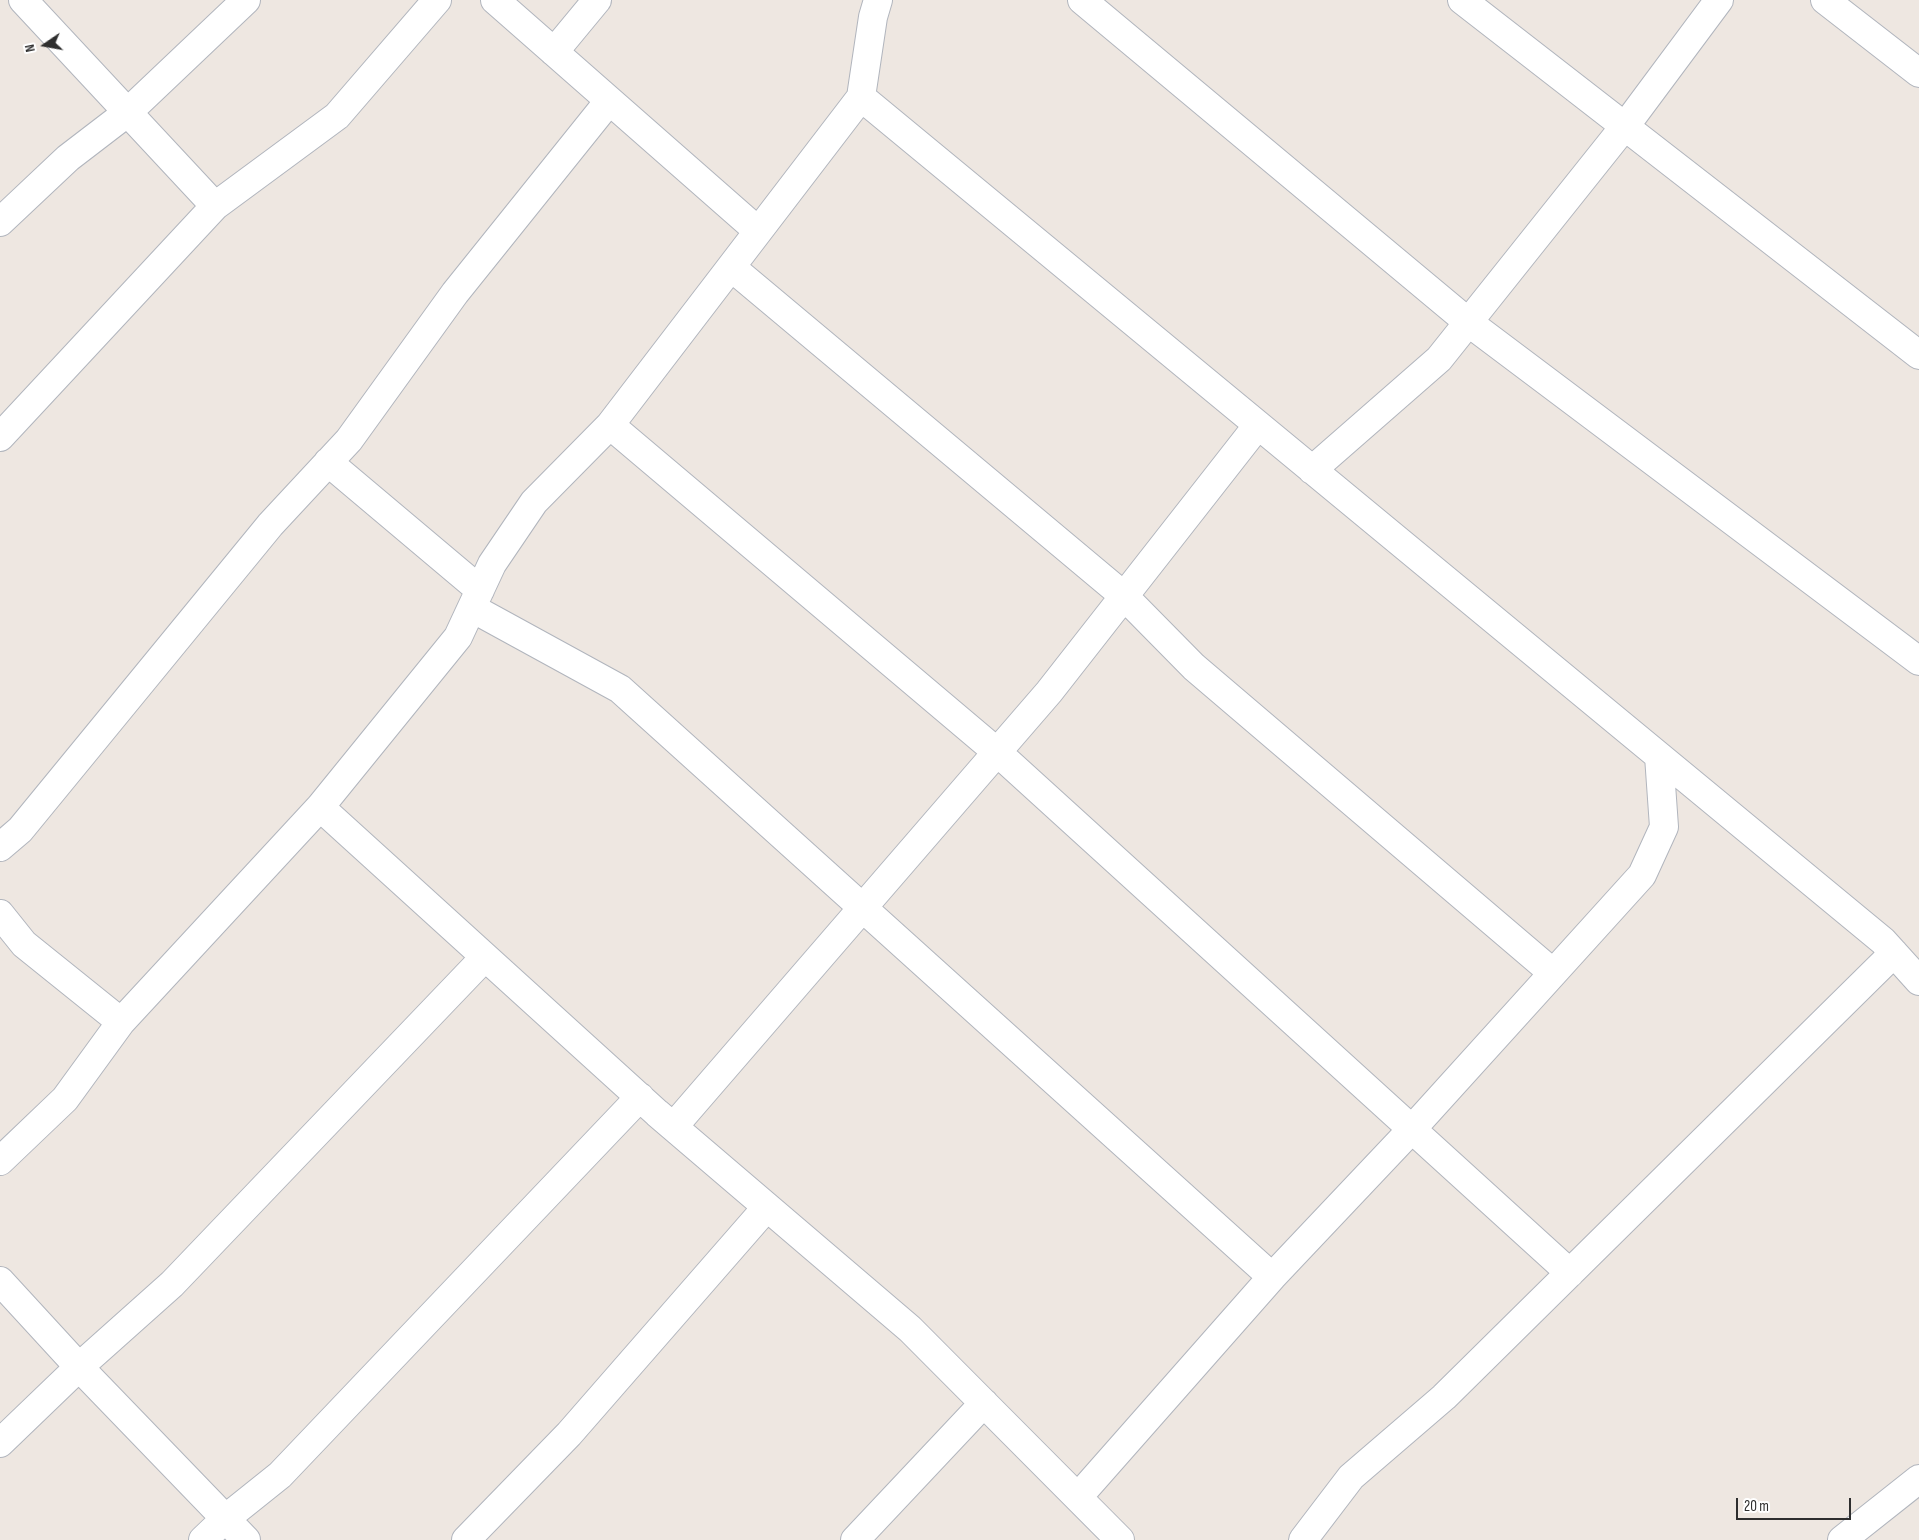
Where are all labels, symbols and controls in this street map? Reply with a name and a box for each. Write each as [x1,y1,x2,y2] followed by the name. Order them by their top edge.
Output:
[20,20,70,70] north arrow
[21,43,39,54] text: N
[1739,1488,1854,1520] scale bar
[1744,1497,1769,1516] text: 20 m

